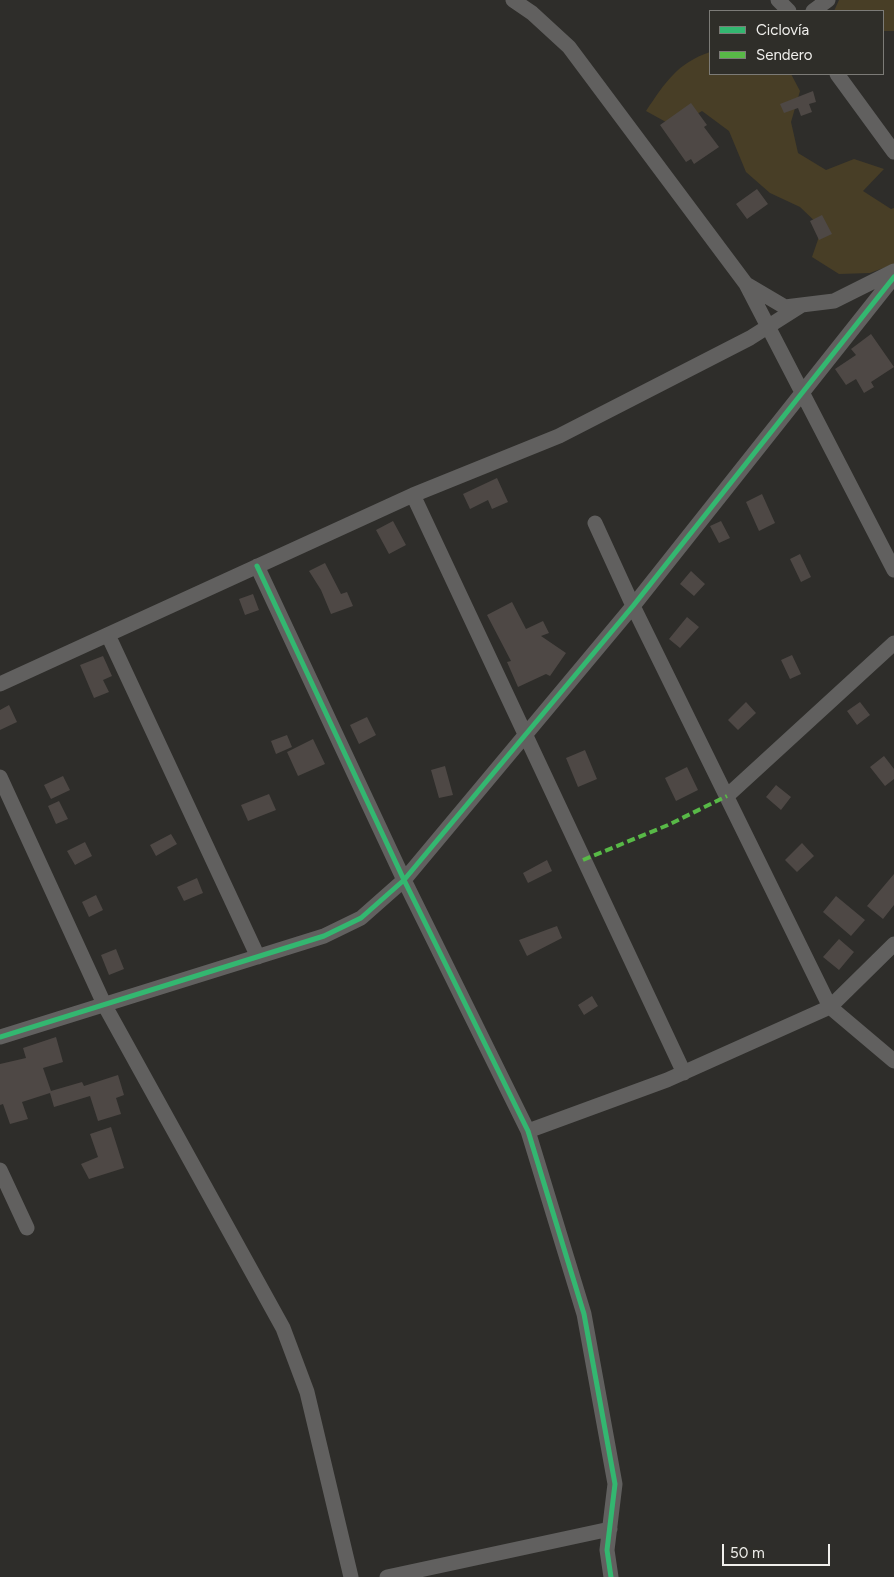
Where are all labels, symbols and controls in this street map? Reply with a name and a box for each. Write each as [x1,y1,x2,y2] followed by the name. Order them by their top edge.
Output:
[709,10,884,75] legend
[756,21,809,39] text: Ciclovía
[756,46,813,64] text: Sendero
[724,1534,832,1566] scale bar
[730,1544,765,1562] text: 50 m

